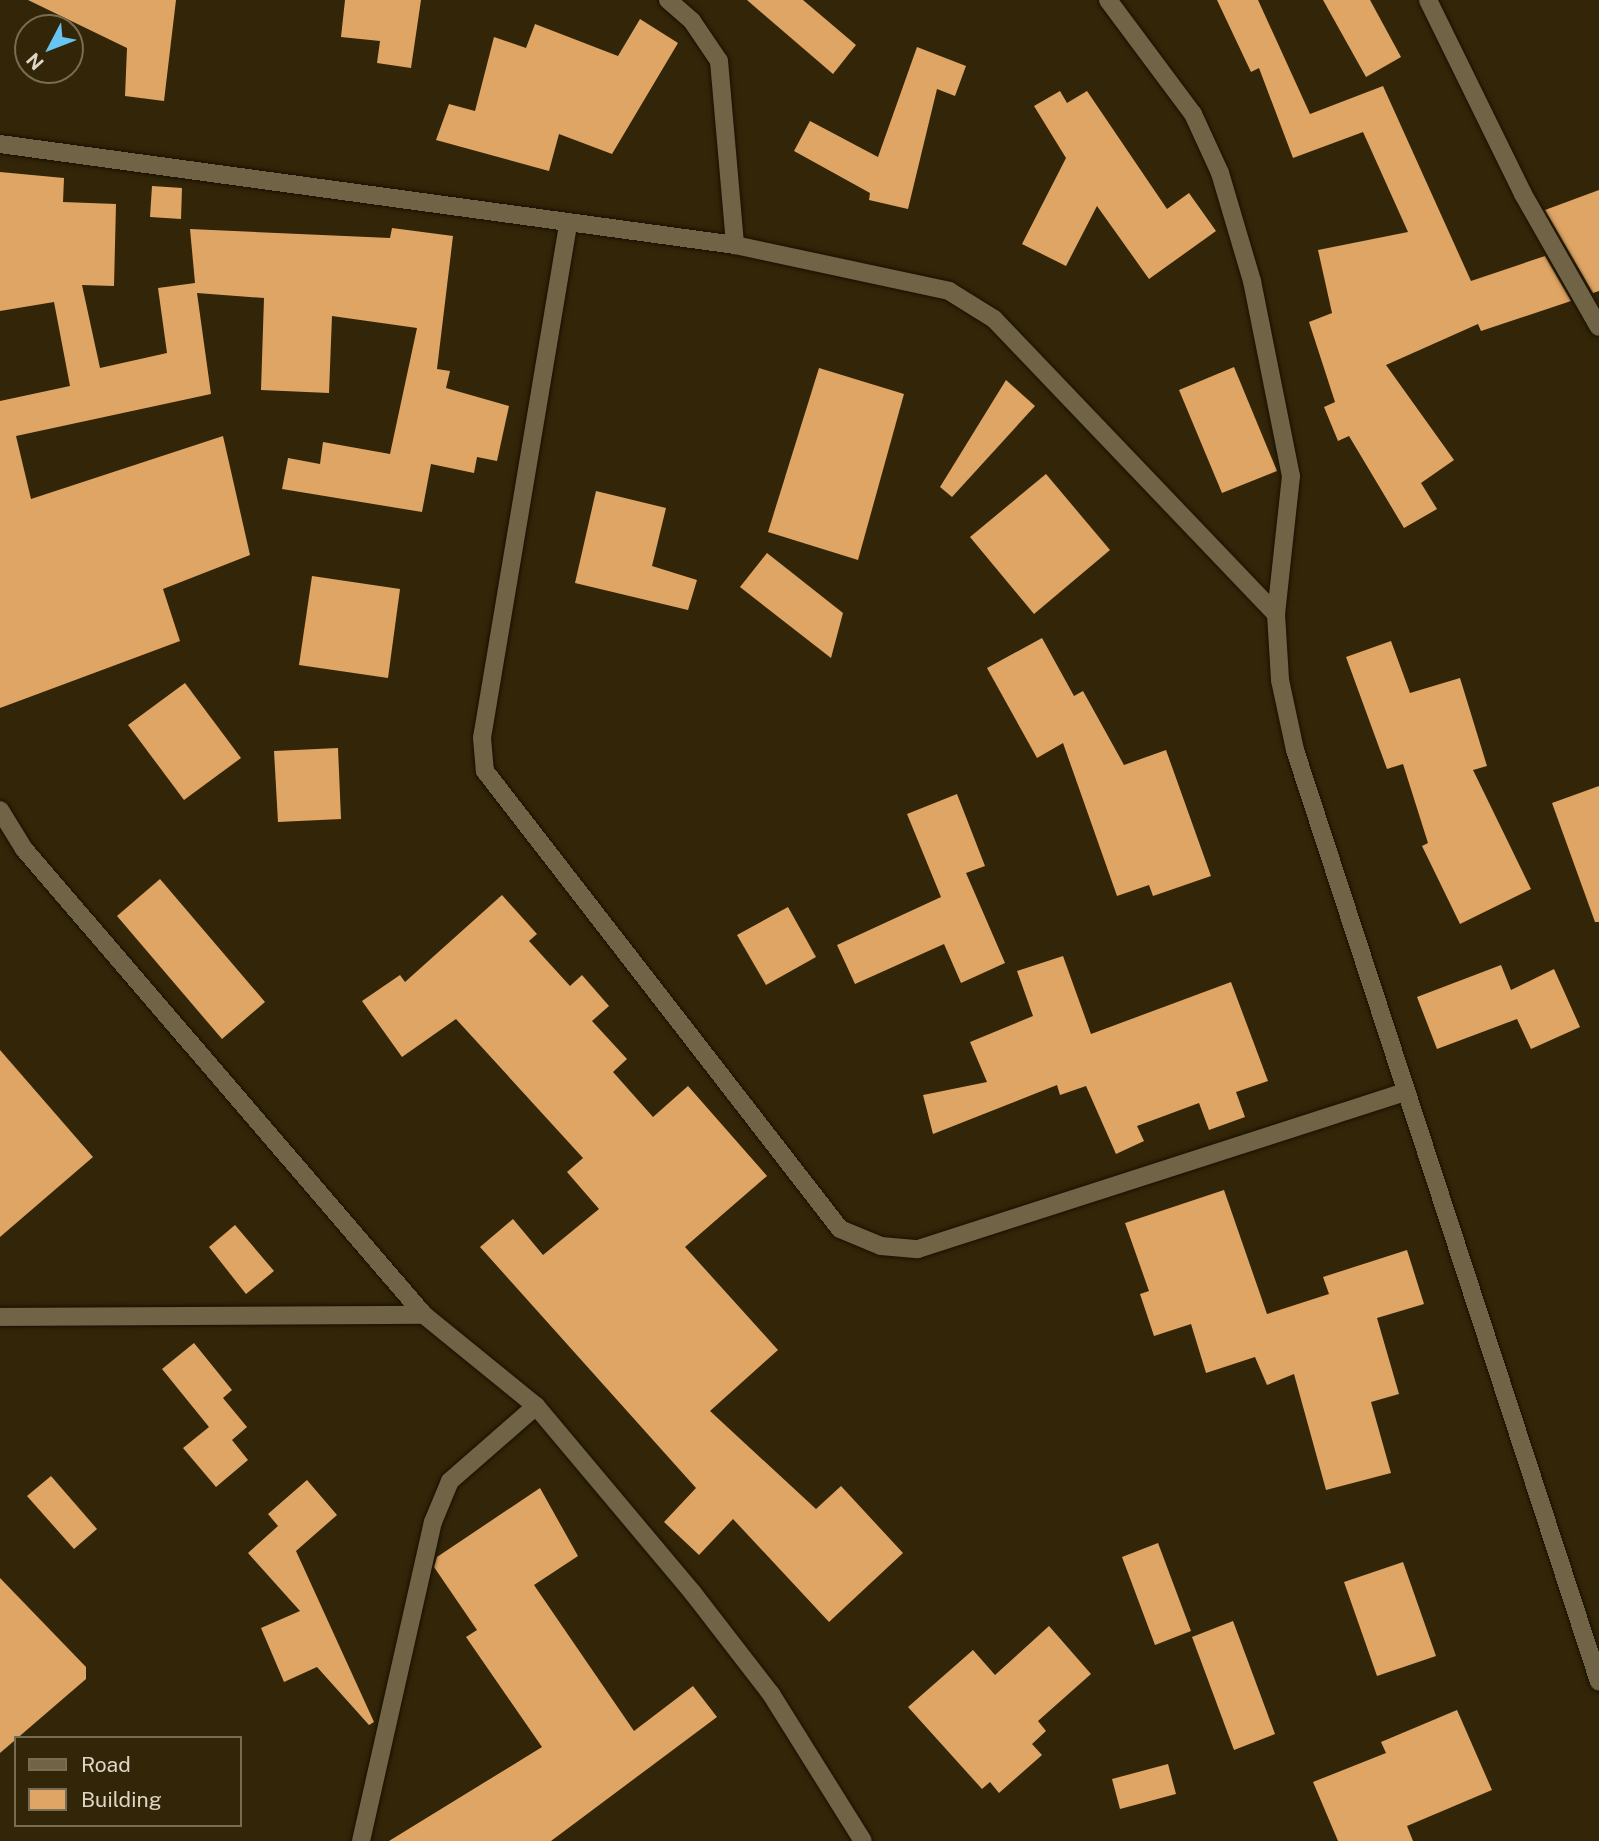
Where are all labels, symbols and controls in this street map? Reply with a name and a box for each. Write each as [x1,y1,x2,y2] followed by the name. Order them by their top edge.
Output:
[14,14,84,84] north arrow
[22,49,48,75] text: N
[14,1736,242,1827] legend
[81,1752,131,1777] text: Road
[81,1787,162,1812] text: Building

